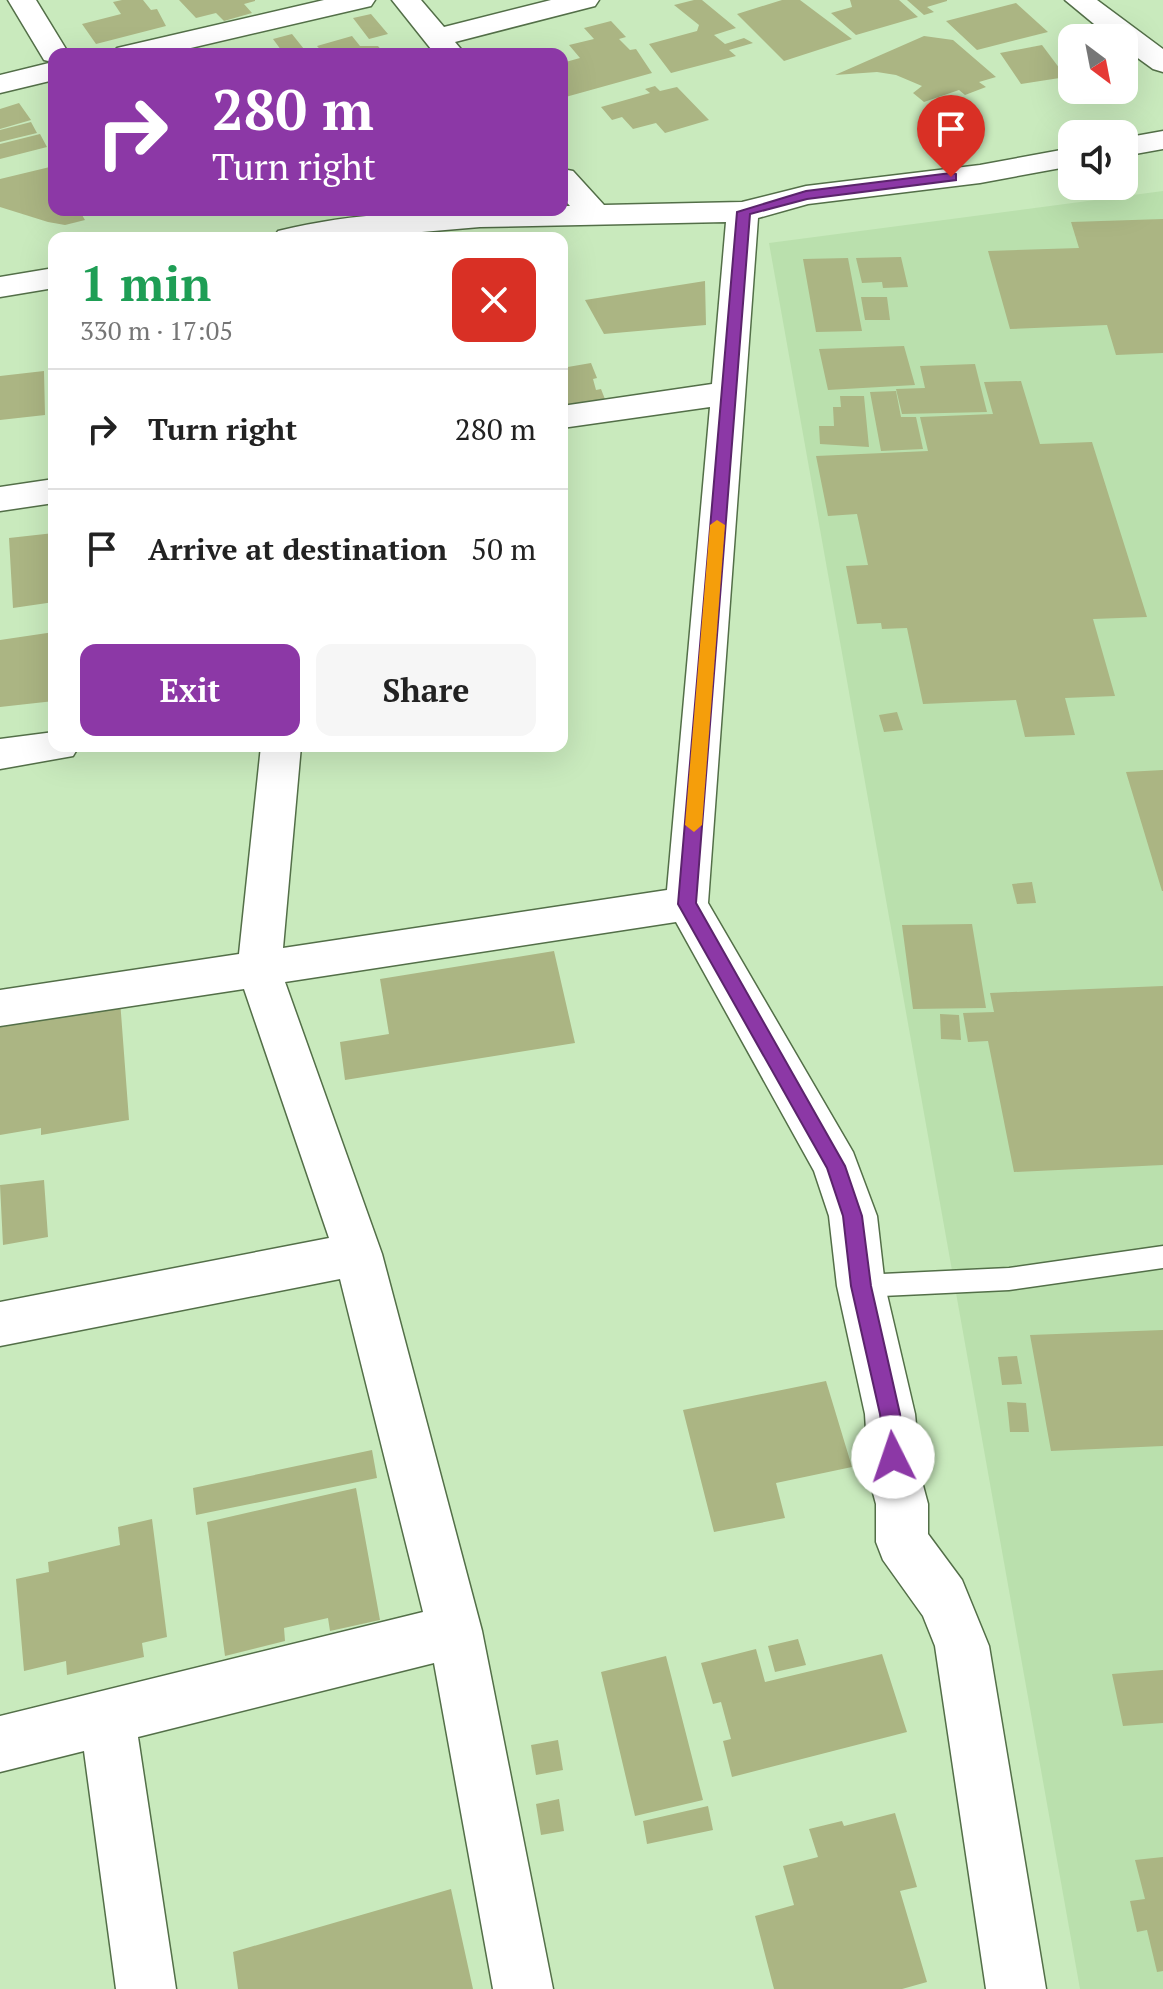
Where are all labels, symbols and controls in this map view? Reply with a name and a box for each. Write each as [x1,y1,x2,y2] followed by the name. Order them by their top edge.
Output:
[1058,24,1138,104] north arrow
[1058,24,1138,200] map controls
[212,72,374,146] text: 280 m
[80,80,184,184] icon: right
[917,95,985,177] pin
[929,107,973,151] icon: arrive
[1058,120,1138,200] button: sound
[212,143,376,190] text: Turn right
[80,251,211,315] text: 1 min
[452,258,536,342] button: close
[80,313,233,347] text: 330 m · 17:05
[80,407,124,451] icon: right
[148,409,297,449] text: Turn right
[455,409,536,449] text: 280 m
[80,527,124,571] icon: arrive
[148,529,447,569] text: Arrive at destination
[471,529,536,569] text: 50 m
[80,644,300,736] button: Exit
[316,644,536,736] button: Share
[851,1415,935,1499] position arrow

